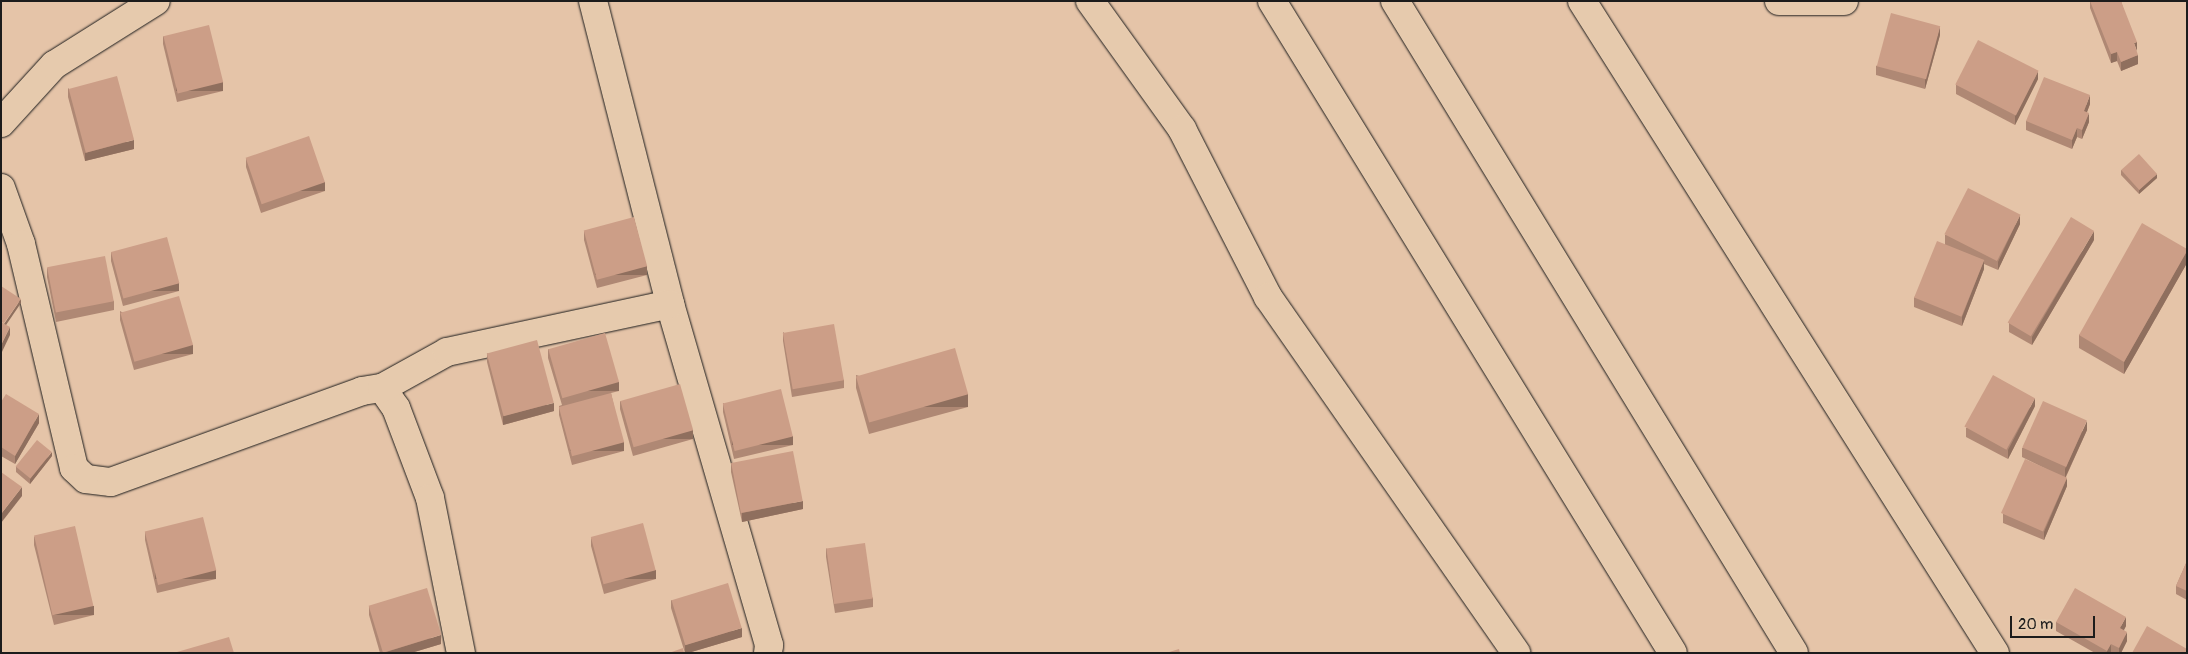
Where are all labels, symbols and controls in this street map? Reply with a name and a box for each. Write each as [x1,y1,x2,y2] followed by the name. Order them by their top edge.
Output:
[2013,606,2098,638] scale bar
[2018,615,2053,634] text: 20 m

